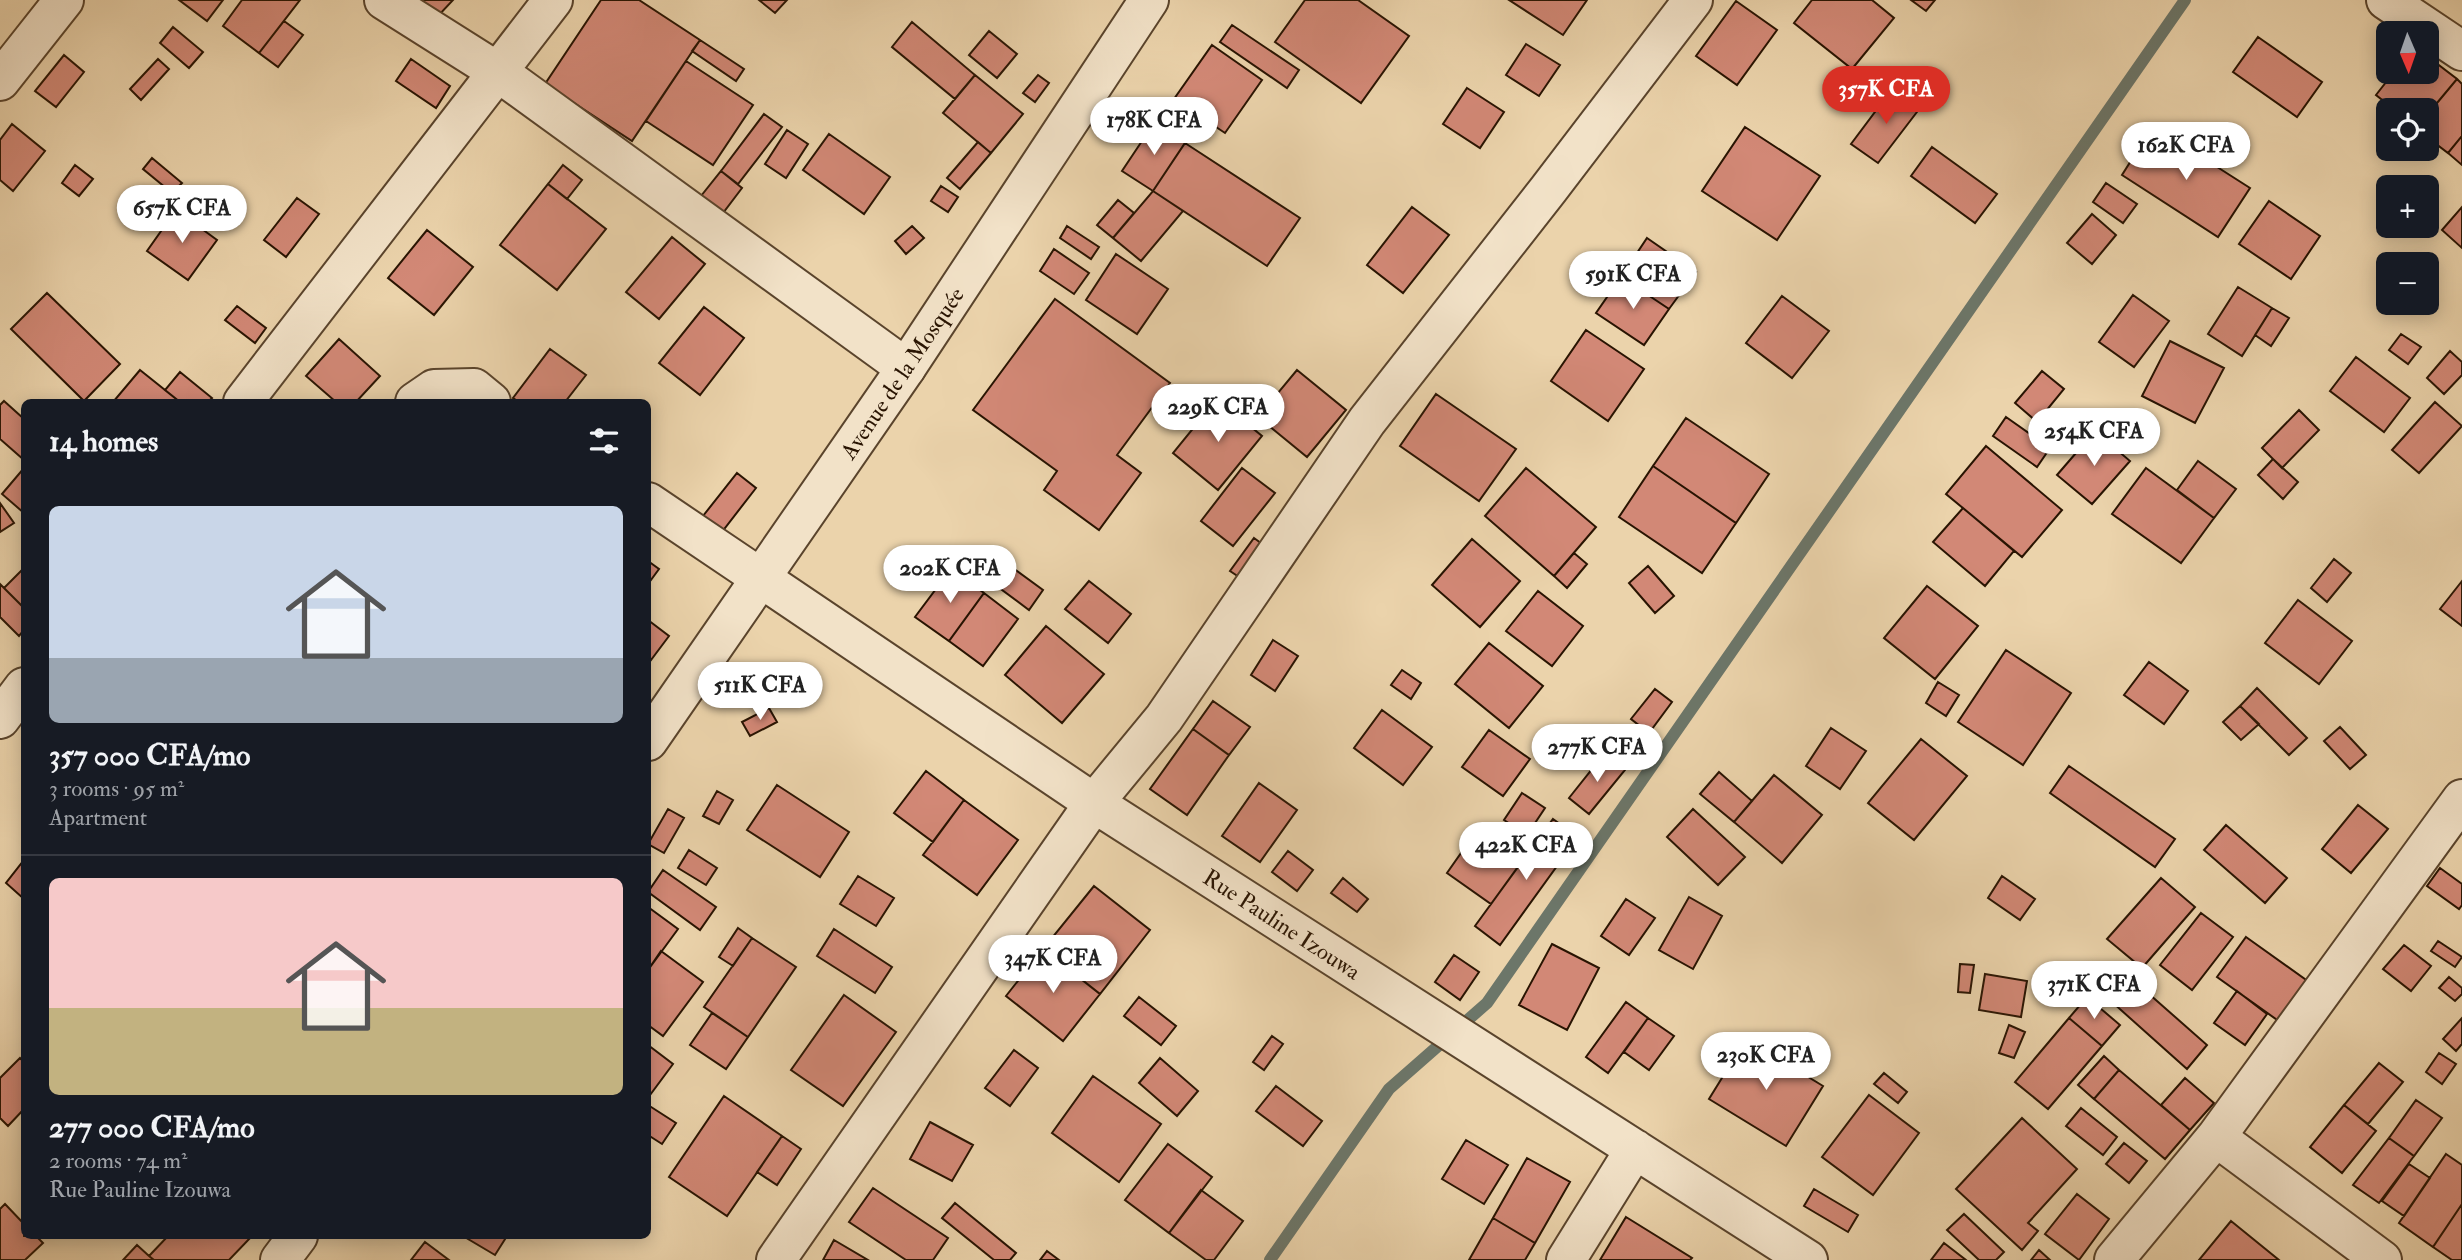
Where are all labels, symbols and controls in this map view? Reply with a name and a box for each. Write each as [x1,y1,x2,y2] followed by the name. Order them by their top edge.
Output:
[2376,21,2440,84] north arrow
[2376,21,2439,315] map controls
[1814,66,1958,126] pin: 357K CFA
[1838,74,1934,103] text: 357K CFA
[1082,97,1226,157] pin: 178K CFA
[2376,98,2439,161] button: locate
[1106,105,1202,134] text: 178K CFA
[2114,122,2258,182] pin: 162K CFA
[2137,130,2235,159] text: 162K CFA
[2376,175,2439,238] button: +
[110,186,254,245] pin: 657K CFA
[133,193,231,222] text: 657K CFA
[1561,252,1705,311] pin: 591K CFA
[2376,252,2439,315] button: −
[1585,259,1681,288] text: 591K CFA
[834,281,971,466] street label: Avenue de la Mosquée
[1146,384,1290,444] pin: 229K CFA
[1167,392,1269,421] text: 229K CFA
[2022,408,2166,468] pin: 254K CFA
[2044,416,2144,445] text: 254K CFA
[585,422,623,460] icon: filters
[49,423,158,460] text: 14 homes
[878,546,1022,605] pin: 202K CFA
[273,551,399,677] icon: home
[899,553,1001,582] text: 202K CFA
[688,662,832,722] pin: 511K CFA
[714,670,806,699] text: 511K CFA
[1525,724,1669,784] pin: 277K CFA
[1548,732,1646,761] text: 277K CFA
[49,737,251,774] text: 357 000 CFA/mo
[49,774,184,803] text: 3 rooms · 95 m²
[49,803,147,832] text: Apartment
[1454,822,1598,882] pin: 422K CFA
[1475,830,1577,859] text: 422K CFA
[1197,863,1366,986] street label: Rue Pauline Izouwa
[273,923,399,1049] icon: home
[981,936,1125,995] pin: 347K CFA
[1004,943,1102,972] text: 347K CFA
[2022,962,2166,1021] pin: 371K CFA
[2047,969,2141,998] text: 371K CFA
[1694,1032,1838,1092] pin: 230K CFA
[1717,1040,1815,1069] text: 230K CFA
[49,1109,255,1146] text: 277 000 CFA/mo
[49,1146,188,1175] text: 2 rooms · 74 m²
[49,1175,231,1204] text: Rue Pauline Izouwa

